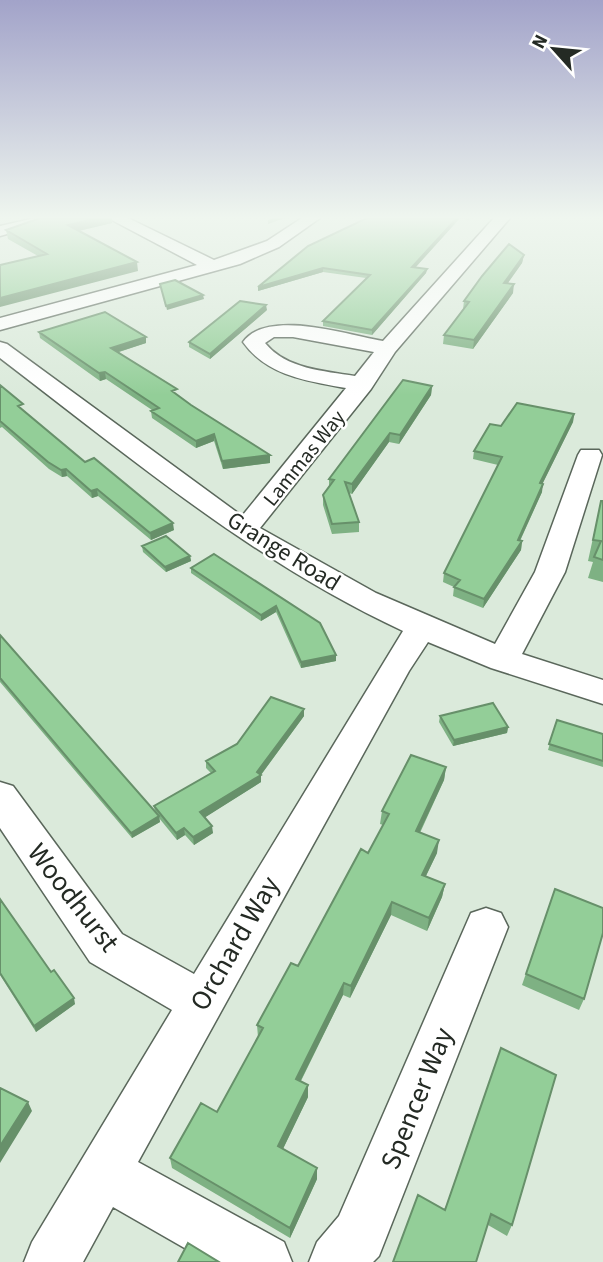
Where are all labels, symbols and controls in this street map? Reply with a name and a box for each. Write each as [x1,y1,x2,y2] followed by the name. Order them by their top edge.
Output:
[519,14,589,84] north arrow
[525,30,555,54] text: N
[256,403,352,512] street label: Lammas Way
[220,503,347,600] street label: Grange Road
[18,835,129,961] street label: Woodhurst
[180,869,290,1018] street label: Orchard Way
[370,1021,464,1175] street label: Spencer Way

